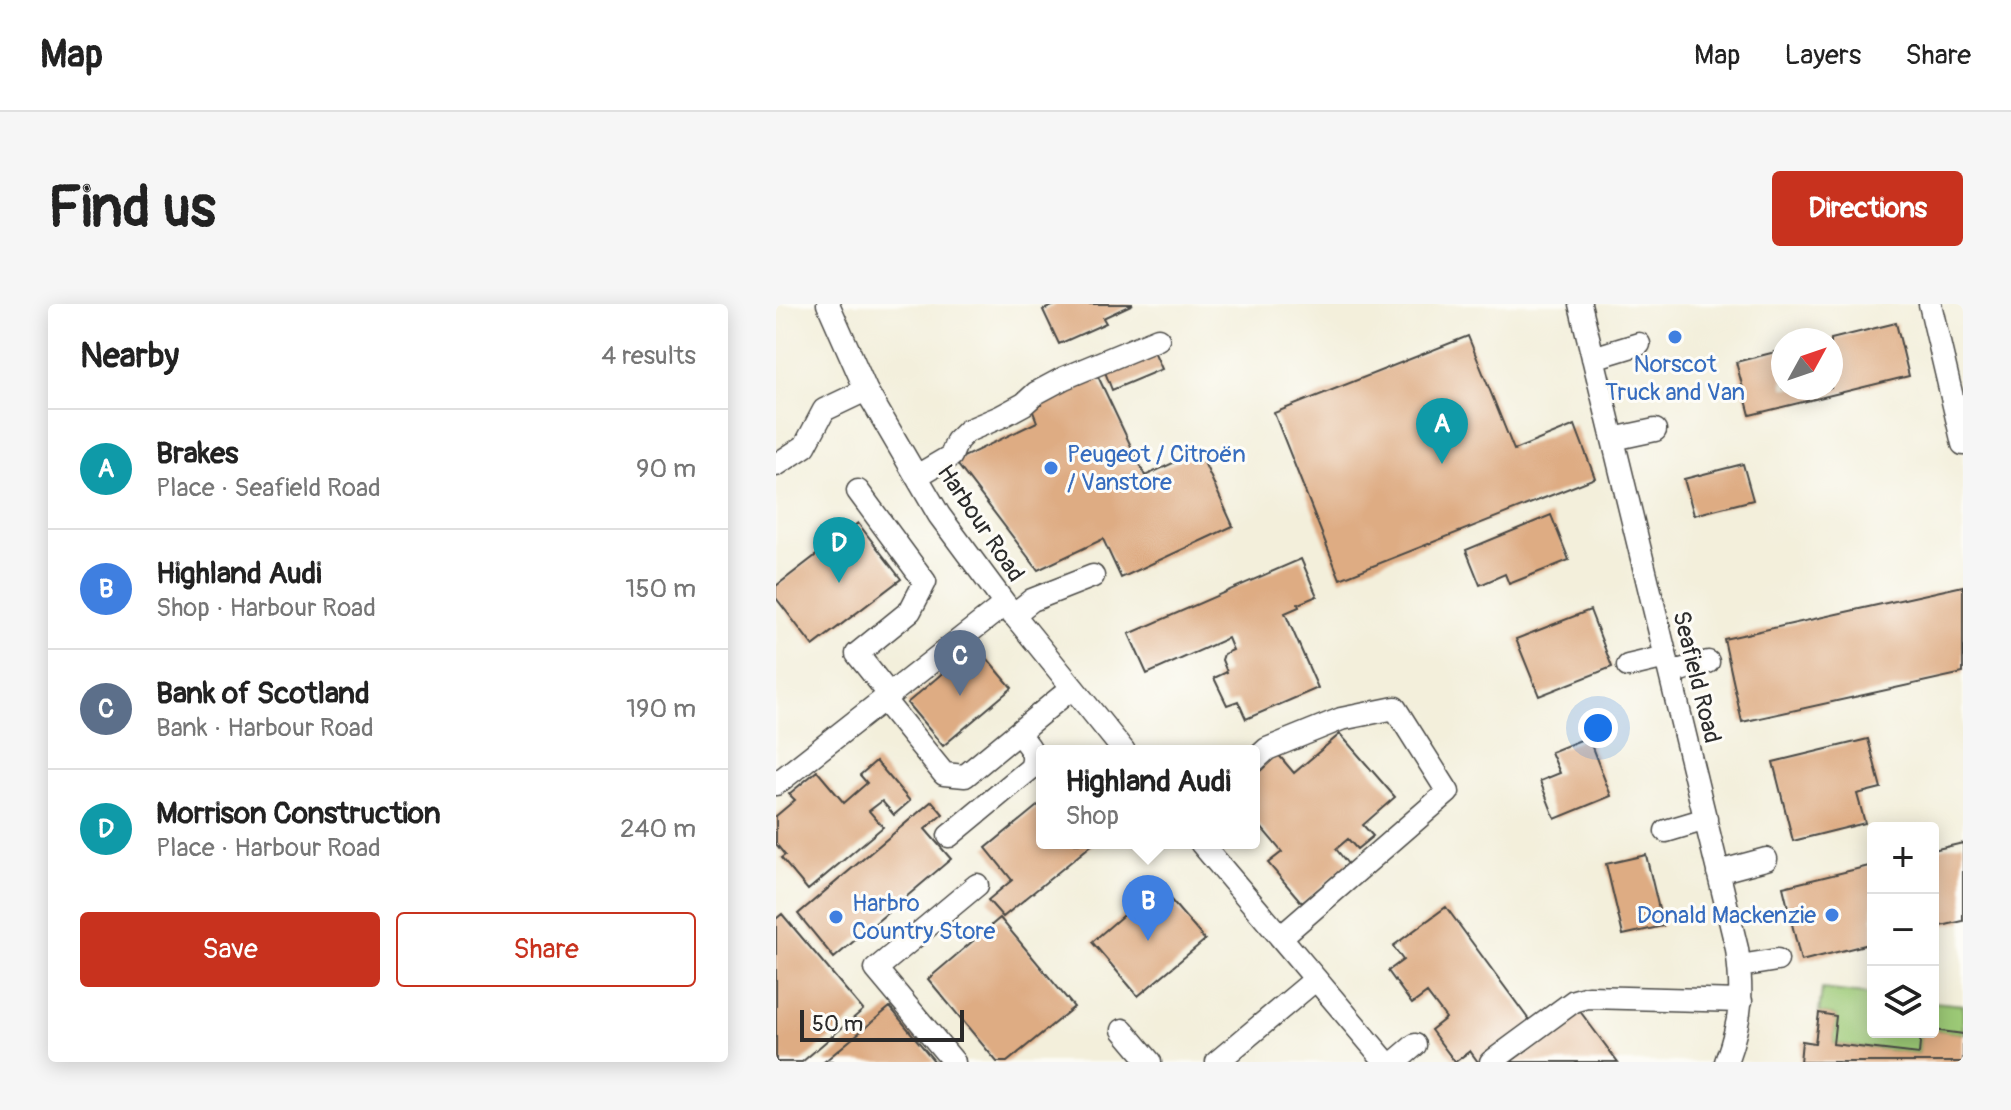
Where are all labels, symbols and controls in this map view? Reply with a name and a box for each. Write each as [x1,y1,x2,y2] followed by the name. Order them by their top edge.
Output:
[40,31,103,79] text: Map
[1694,38,1740,73] text: Map
[1784,38,1861,73] text: Layers
[1905,38,1971,73] text: Share
[1772,171,1963,246] button: Directions
[48,174,216,243] text: Find us
[1666,328,1684,346] marker: Norscot Truck and Van
[1771,328,1843,400] north arrow
[80,335,179,378] text: Nearby
[601,340,696,372] text: 4 results
[1605,350,1745,407] place label: Norscot Truck and Van
[1416,398,1468,464] pin: A
[156,435,238,472] text: Brakes
[1067,440,1246,497] place label: Peugeot / Citroën / Vanstore
[98,453,114,485] text: A
[636,453,696,485] text: 90 m
[931,459,1030,587] street label: Harbour Road
[1042,459,1060,477] marker: Peugeot / Citroën / Vanstore
[156,472,381,504] text: Place · Seafield Road
[813,517,865,583] pin: D
[156,555,322,592] text: Highland Audi
[99,573,113,605] text: B
[625,573,696,605] text: 150 m
[156,592,376,624] text: Shop · Harbour Road
[1666,608,1727,746] street label: Seafield Road
[934,630,986,696] pin: C
[156,675,370,712] text: Bank of Scotland
[98,693,114,725] text: C
[626,693,696,725] text: 190 m
[1578,708,1618,748] your location
[156,712,374,744] text: Bank · Harbour Road
[1036,745,1260,849] popup
[1065,763,1231,800] text: Highland Audi
[156,795,441,832] text: Morrison Construction
[1065,800,1119,832] text: Shop
[98,813,114,845] text: D
[620,813,696,845] text: 240 m
[1867,822,1939,1038] map controls
[1867,822,1939,894] button: +
[156,832,381,864] text: Place · Harbour Road
[1122,875,1174,941] pin: B
[852,889,995,946] place label: Harbro Country Store
[1867,894,1939,966] button: −
[1637,901,1816,930] place label: Donald Mackenzie
[1823,906,1841,924] marker: Donald Mackenzie
[827,908,845,926] marker: Harbro Country Store
[80,912,380,987] button: Save
[396,912,696,987] button: Share
[1867,966,1939,1038] button: layers
[800,1006,964,1042] scale bar
[812,1010,863,1038] text: 50 m

